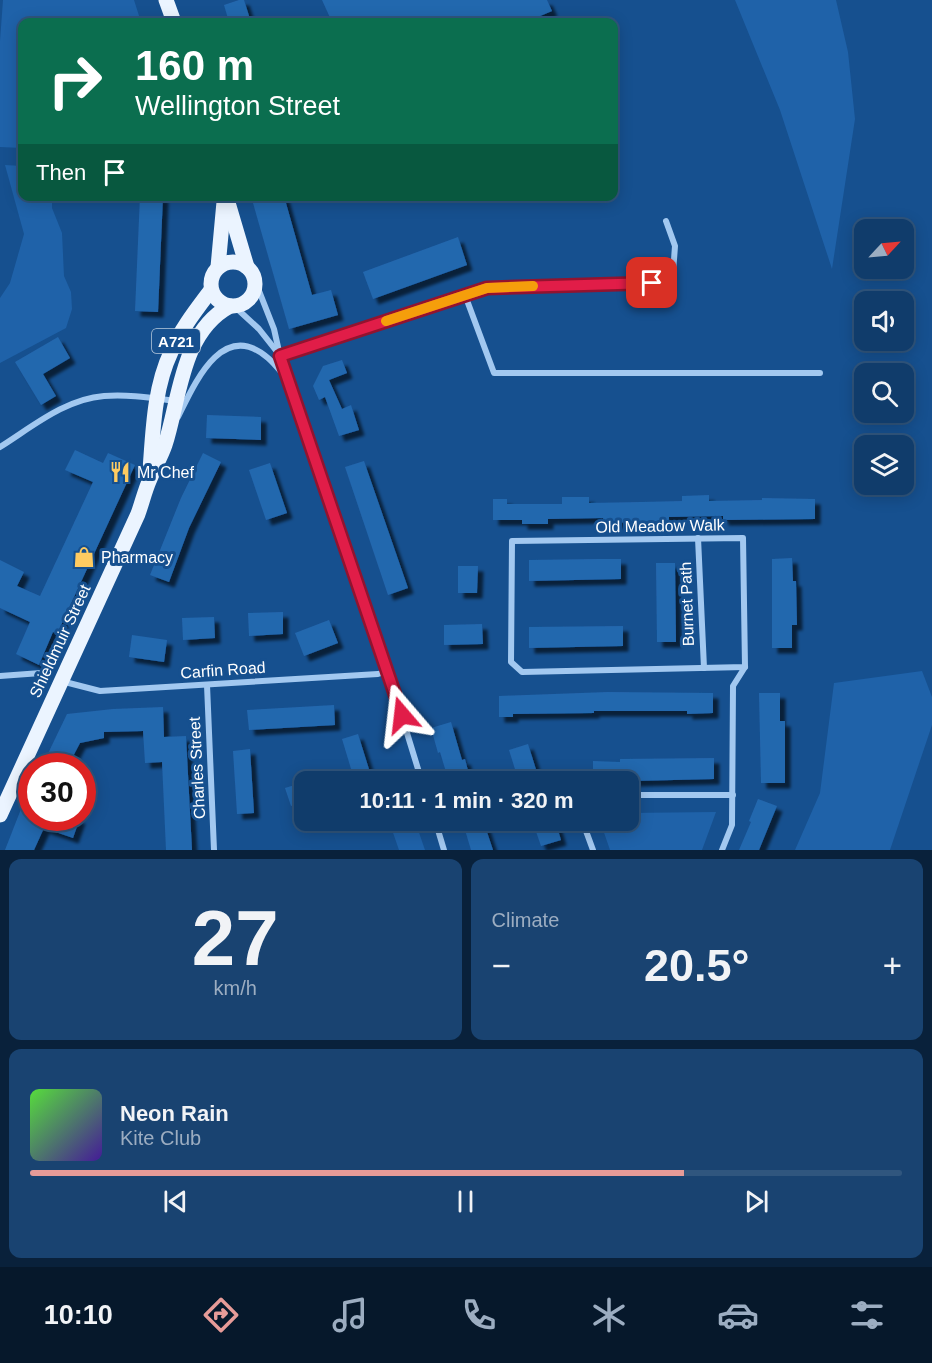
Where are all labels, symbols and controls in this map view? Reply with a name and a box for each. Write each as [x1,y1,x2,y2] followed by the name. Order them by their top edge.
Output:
[36,42,114,120] icon: right
[135,42,254,89] text: 160 m
[135,91,340,121] text: Wellington Street
[98,156,131,189] icon: arrive
[36,160,86,185] text: Then
[854,219,914,279] north arrow
[854,219,914,495] map controls
[626,257,677,308] pin
[635,266,668,299] icon: arrive
[854,291,914,351] button: sound
[152,329,200,353] road number: A721
[854,363,914,423] button: search
[854,435,914,495] button: layers
[108,460,132,484] restaurant icon: Mr Chef
[137,464,194,481] place label: Mr Chef
[595,516,726,536] street label: Old Meadow Walk
[72,545,96,569] shop icon: Pharmacy
[101,549,173,566] place label: Pharmacy
[677,561,697,647] street label: Burnet Path
[26,581,94,700] street label: Shieldmuir Street
[180,659,266,681] street label: Carfin Road
[370,683,434,747] position arrow
[186,716,208,820] street label: Charles Street
[18,753,96,831] speed limit sign: 30
[360,788,574,813] text: 10:11 · 1 min · 320 m
[192,894,279,982] text: 27
[492,909,559,931] text: Climate
[644,940,750,991] text: 20.5°
[492,947,511,984] text: −
[883,947,902,984] text: +
[214,977,257,999] text: km/h
[120,1101,229,1126] text: Neon Rain
[120,1127,201,1149] text: Kite Club
[159,1185,192,1218] icon: previous
[449,1185,482,1218] icon: pause
[740,1185,773,1218] icon: next
[200,1294,242,1336] icon: directions
[329,1294,371,1336] icon: music
[458,1294,500,1336] icon: phone
[588,1294,630,1336] icon: climate
[717,1294,759,1336] icon: car
[846,1294,888,1336] icon: filters
[44,1300,113,1330] text: 10:10

